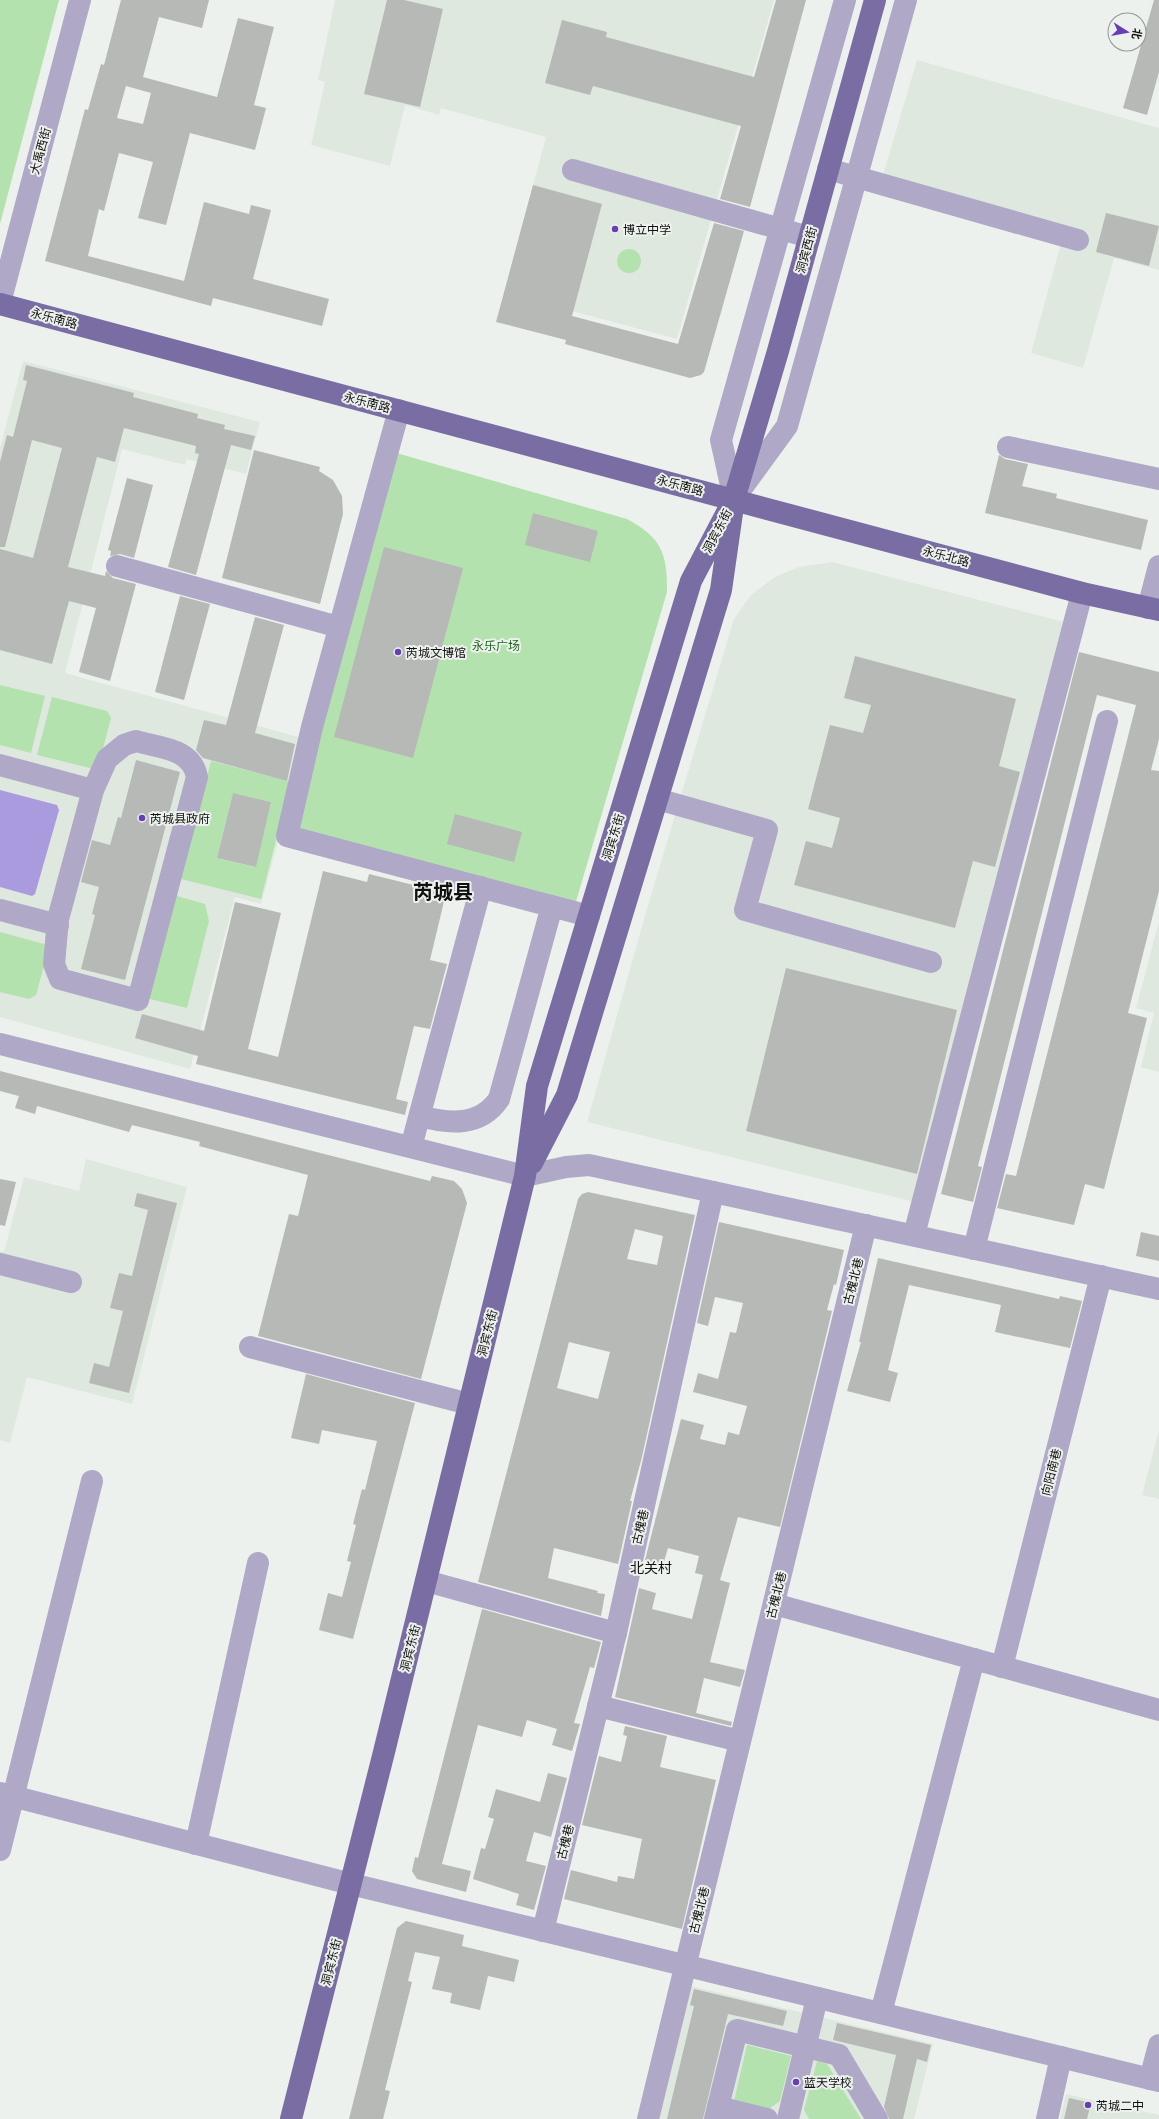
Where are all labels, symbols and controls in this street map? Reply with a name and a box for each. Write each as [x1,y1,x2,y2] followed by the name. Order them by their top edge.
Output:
[1107,12,1147,52] north arrow
[1129,27,1145,41] text: 北
[27,126,53,176] street label: 大禹西街
[623,222,671,237] place label: 博立中学
[610,224,620,234] marker: 博立中学
[793,225,819,275] street label: 洞宾西街
[29,305,79,331] street label: 永乐南路
[342,389,392,415] street label: 永乐南路
[655,472,705,498] street label: 永乐南路
[699,506,735,556] street label: 洞宾东街
[921,543,971,569] street label: 永乐北路
[472,638,520,653] park label: 永乐广场
[406,645,466,660] place label: 芮城文博馆
[393,647,403,657] marker: 芮城文博馆
[150,811,210,826] place label: 芮城县政府
[599,812,627,862] street label: 洞宾东街
[137,813,147,823] marker: 芮城县政府
[413,880,473,904] district label: 芮城县
[840,1256,866,1306] street label: 古槐北巷
[474,1308,500,1358] street label: 洞宾东街
[1038,1447,1064,1497] street label: 向阳南巷
[629,1508,651,1546] street label: 古槐巷
[630,1559,672,1577] district label: 北关村
[763,1570,789,1620] street label: 古槐北巷
[397,1623,423,1673] street label: 洞宾东街
[553,1823,577,1861] street label: 古槐巷
[686,1885,712,1935] street label: 古槐北巷
[318,1937,344,1987] street label: 洞宾东街
[804,2075,852,2090] place label: 蓝天学校
[791,2077,801,2087] marker: 蓝天学校
[1096,2098,1144,2113] place label: 芮城二中
[1083,2100,1093,2110] marker: 芮城二中

